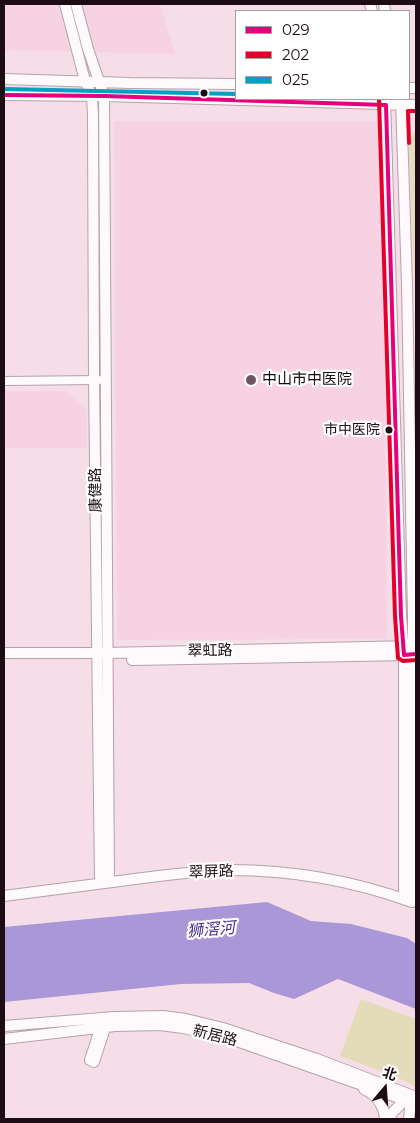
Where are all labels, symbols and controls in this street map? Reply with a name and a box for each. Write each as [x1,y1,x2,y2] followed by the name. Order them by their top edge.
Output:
[235,10,410,100] legend
[282,20,310,39] text: 029
[282,45,309,64] text: 202
[282,70,309,89] text: 025
[199,88,209,98] unlabelled marker
[262,371,352,389] place label: 中山市中医院
[244,373,258,387] marker: 中山市中医院
[324,422,380,438] place label: 市中医院
[384,425,394,435] marker: 市中医院
[87,467,105,513] street label: 康健路
[187,642,233,660] street label: 翠虹路
[188,862,234,882] street label: 翠屏路
[186,918,236,942] water label: 狮滘河
[191,1022,239,1050] street label: 新居路
[360,1063,410,1113] north arrow
[380,1063,399,1084] text: 北

